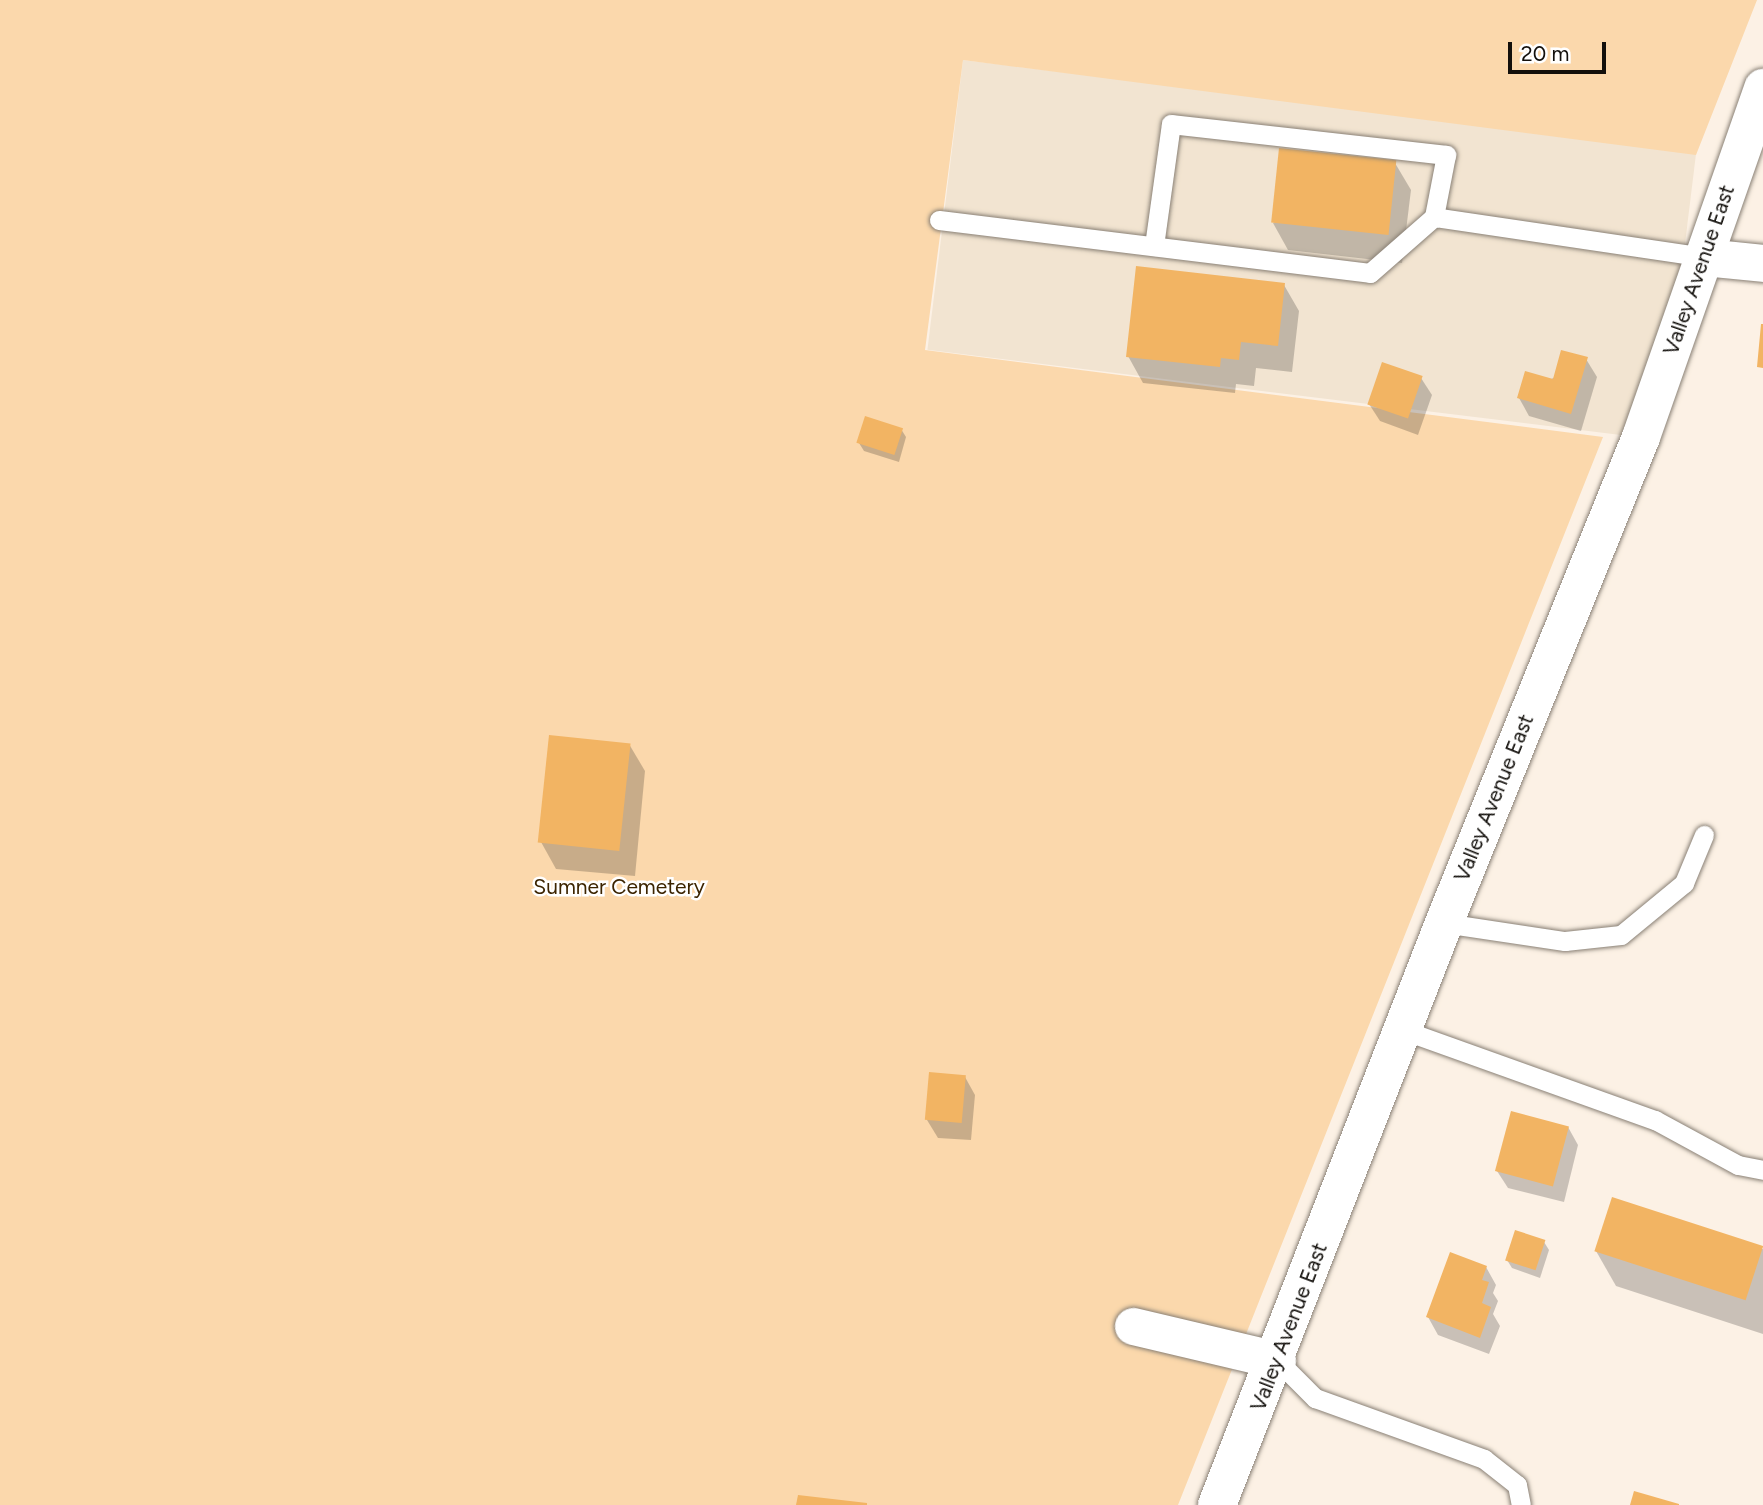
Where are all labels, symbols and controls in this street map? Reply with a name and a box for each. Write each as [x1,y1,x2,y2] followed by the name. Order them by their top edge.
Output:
[1511,28,1609,72] scale bar
[1521,41,1569,66] text: 20 m
[1658,182,1740,358] street label: Valley Avenue East
[1449,711,1539,885] street label: Valley Avenue East
[533,874,705,900] park label: Sumner Cemetery
[1245,1239,1333,1415] street label: Valley Avenue East

